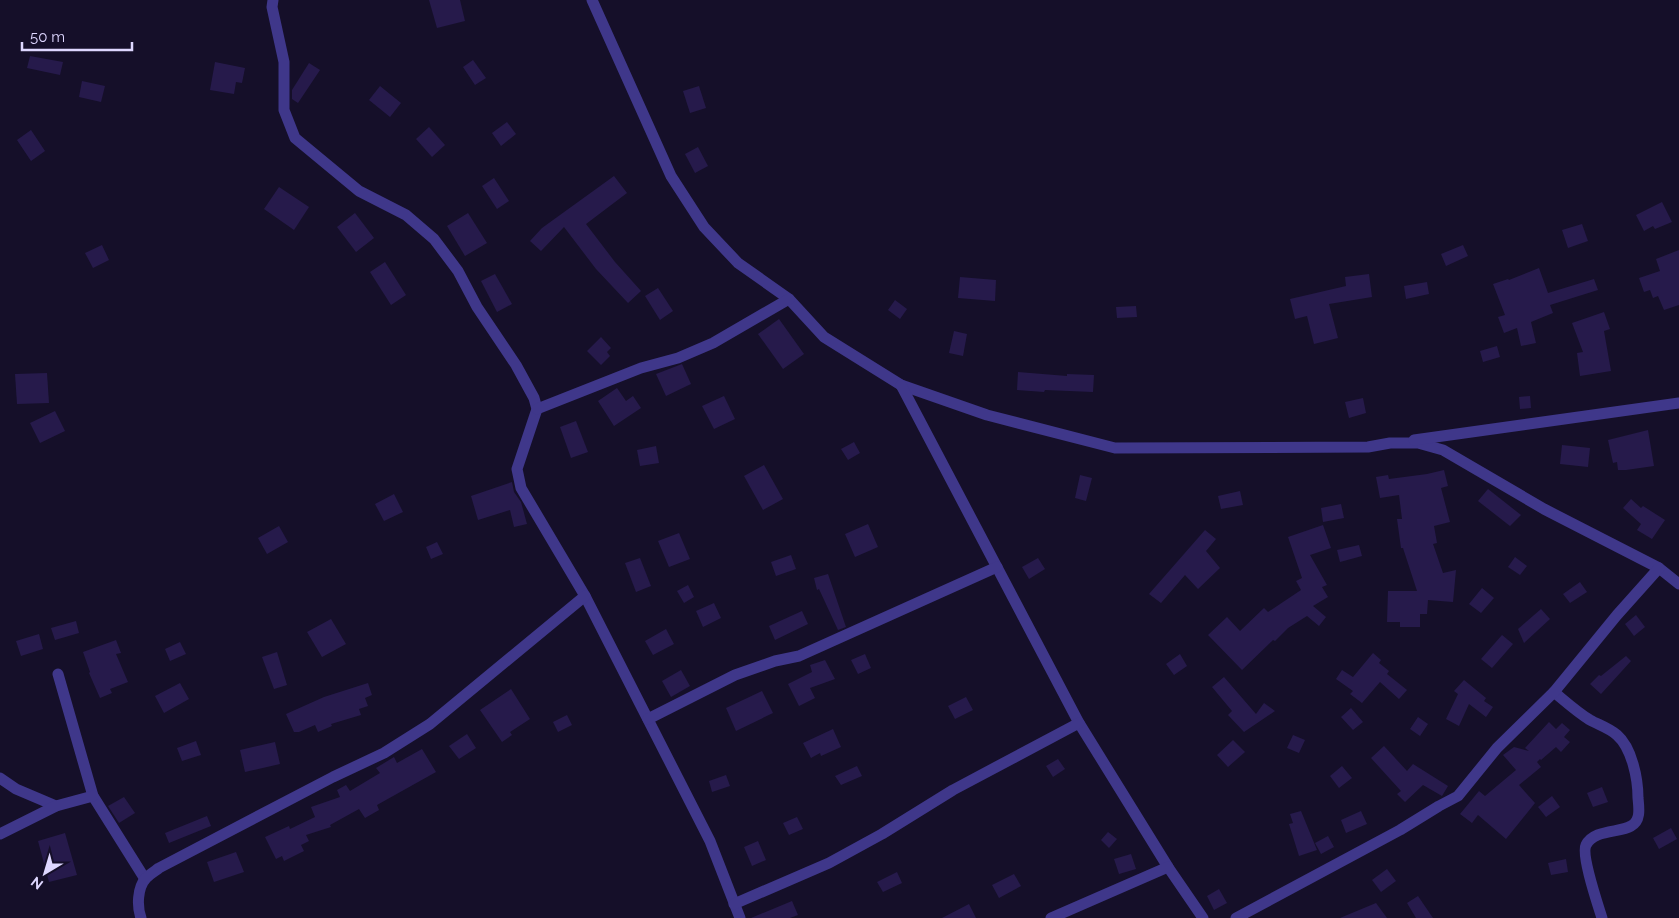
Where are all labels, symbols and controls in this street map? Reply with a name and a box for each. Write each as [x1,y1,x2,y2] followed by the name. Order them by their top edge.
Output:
[22,20,132,52] scale bar
[30,28,65,46] text: 50 m
[20,848,70,898] north arrow
[28,874,46,893] text: N

